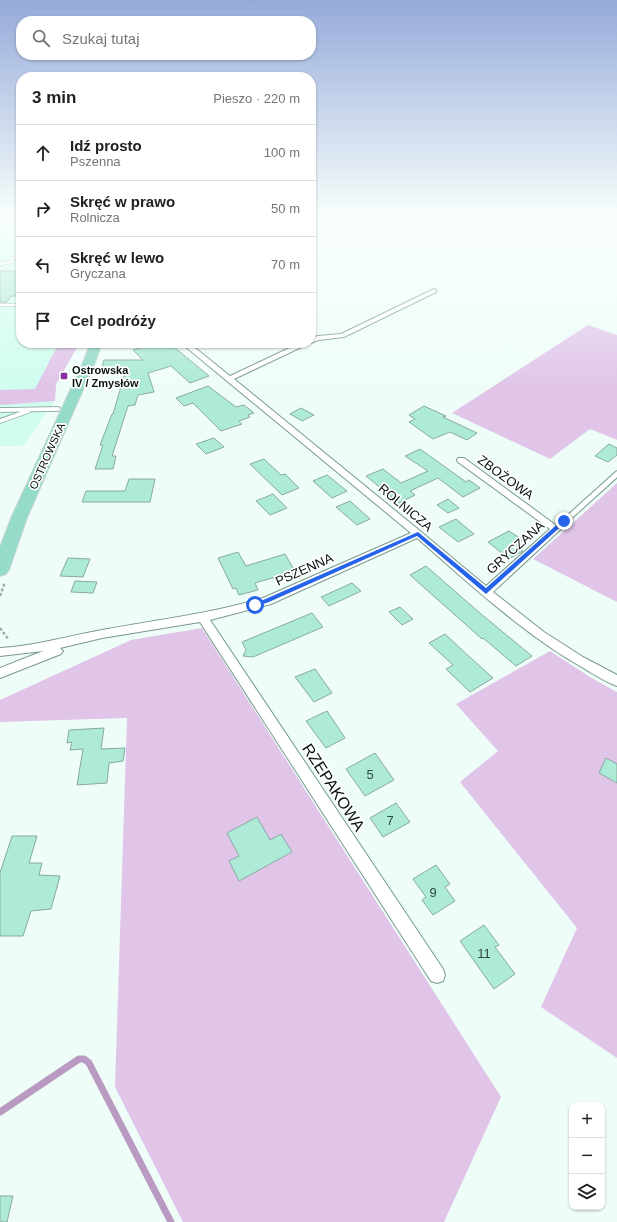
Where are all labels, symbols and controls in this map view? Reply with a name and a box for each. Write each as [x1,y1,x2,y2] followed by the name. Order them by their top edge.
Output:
[16,16,316,60] search box
[30,27,52,49] icon: search
[62,30,140,47] text: Szukaj tutaj
[32,88,76,107] text: 3 min
[213,91,300,106] text: Pieszo · 220 m
[70,137,142,154] text: Idź prosto
[32,142,54,164] icon: ahead
[264,145,300,160] text: 100 m
[70,154,121,169] text: Pszenna
[70,193,175,210] text: Skręć w prawo
[32,198,54,220] icon: right
[271,201,300,216] text: 50 m
[70,210,120,225] text: Rolnicza
[70,249,164,266] text: Skręć w lewo
[32,254,54,276] icon: left
[271,257,300,272] text: 70 m
[70,266,126,281] text: Gryczana
[32,310,54,332] icon: arrive
[70,312,156,329] text: Cel podróży
[72,364,139,389] place label: Ostrowska IV / Zmysłów
[59,371,69,381] marker: Ostrowska IV / Zmysłów
[27,420,67,491] street label: OSTROWSKA
[475,452,537,503] street label: ZBOŻOWA
[376,481,436,534] street label: ROLNICZA
[555,512,573,530] route end
[484,517,547,577] street label: GRYCZANA
[273,550,336,589] street label: PSZENNA
[246,596,264,614] route start
[299,741,368,834] street label: RZEPAKOWA
[366,767,374,782] house number: 5
[386,813,394,828] house number: 7
[429,885,437,900] house number: 9
[477,946,491,961] house number: 11
[569,1102,605,1210] map controls
[569,1102,605,1138] button: +
[569,1138,605,1174] button: −
[569,1174,605,1210] button: layers

